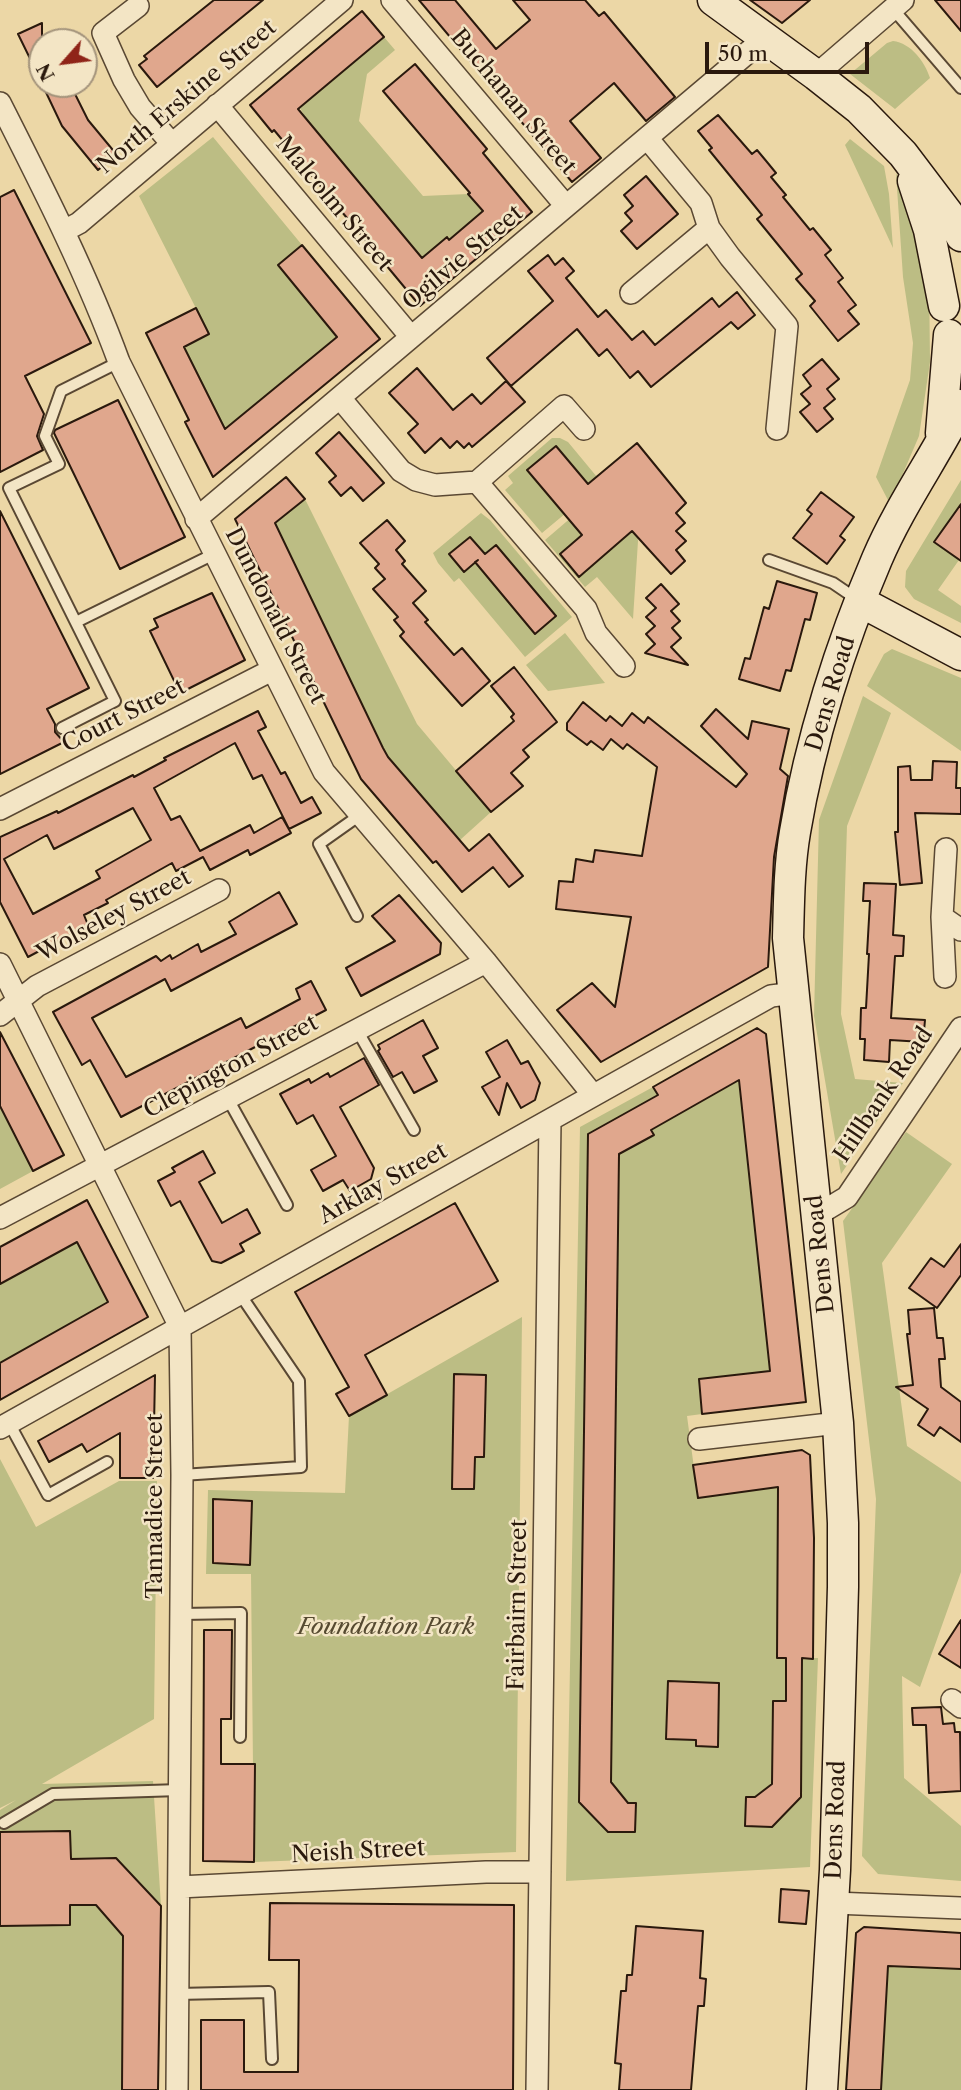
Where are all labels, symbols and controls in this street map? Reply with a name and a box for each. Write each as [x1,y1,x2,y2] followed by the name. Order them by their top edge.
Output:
[92,14,282,180] street label: North Erskine Street
[444,24,582,180] street label: Buchanan Street
[28,28,98,98] north arrow
[709,28,874,72] scale bar
[718,41,768,66] text: 50 m
[32,59,60,85] text: N
[270,131,398,277] street label: Malcolm Street
[397,200,529,316] street label: Ogilvie Street
[219,523,331,709] street label: Dundonald Street
[800,633,862,755] street label: Dens Road
[58,673,190,759] street label: Court Street
[32,864,196,968] street label: Wolseley Street
[139,1009,323,1125] street label: Clepington Street
[829,1022,939,1168] street label: Hillbank Road
[314,1137,452,1231] street label: Arklay Street
[801,1193,841,1315] street label: Dens Road
[141,1413,169,1599] street label: Tannadice Street
[503,1519,533,1691] street label: Fairbairn Street
[298,1613,474,1641] park label: Foundation Park
[820,1760,852,1880] street label: Dens Road
[290,1835,426,1869] street label: Neish Street

